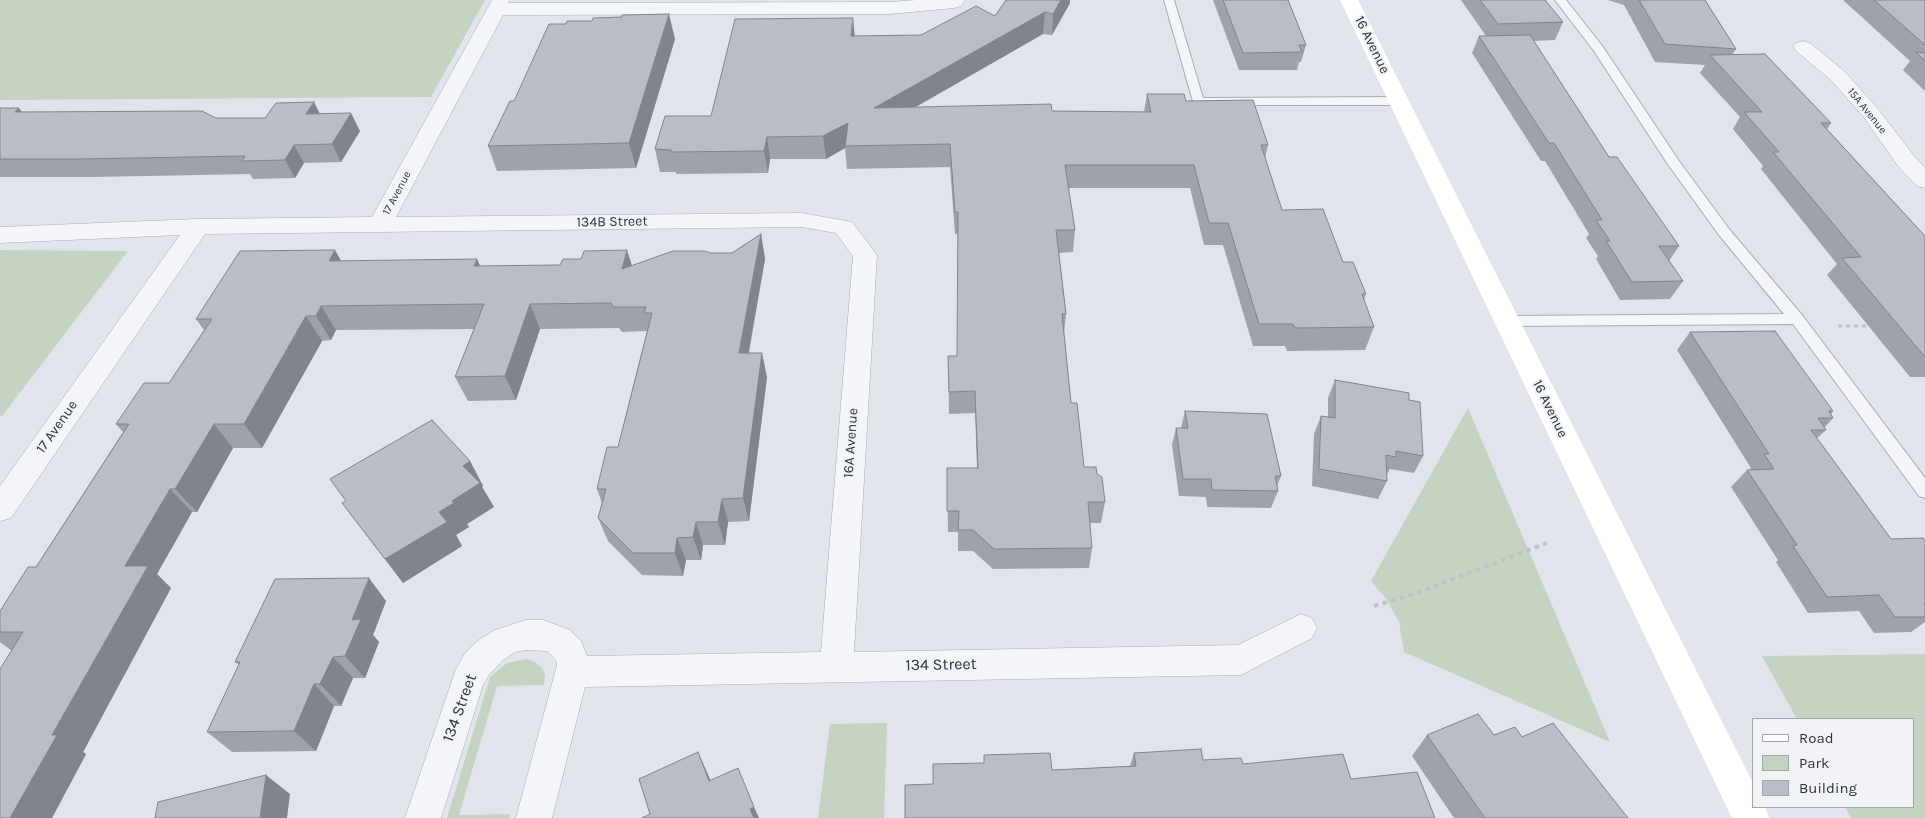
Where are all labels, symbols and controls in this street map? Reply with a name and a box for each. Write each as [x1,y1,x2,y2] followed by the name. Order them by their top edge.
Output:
[1351,13,1393,77] street label: 16 Avenue
[1845,85,1889,137] street label: 15A Avenue
[380,169,414,217] street label: 17 Avenue
[576,213,648,231] street label: 134B Street
[1529,377,1571,441] street label: 16 Avenue
[33,397,81,457] street label: 17 Avenue
[840,407,862,479] street label: 16A Avenue
[905,655,977,675] street label: 134 Street
[439,671,481,745] street label: 134 Street
[1752,718,1915,808] legend
[1799,729,1834,747] text: Road
[1799,754,1829,772] text: Park
[1799,779,1857,797] text: Building

